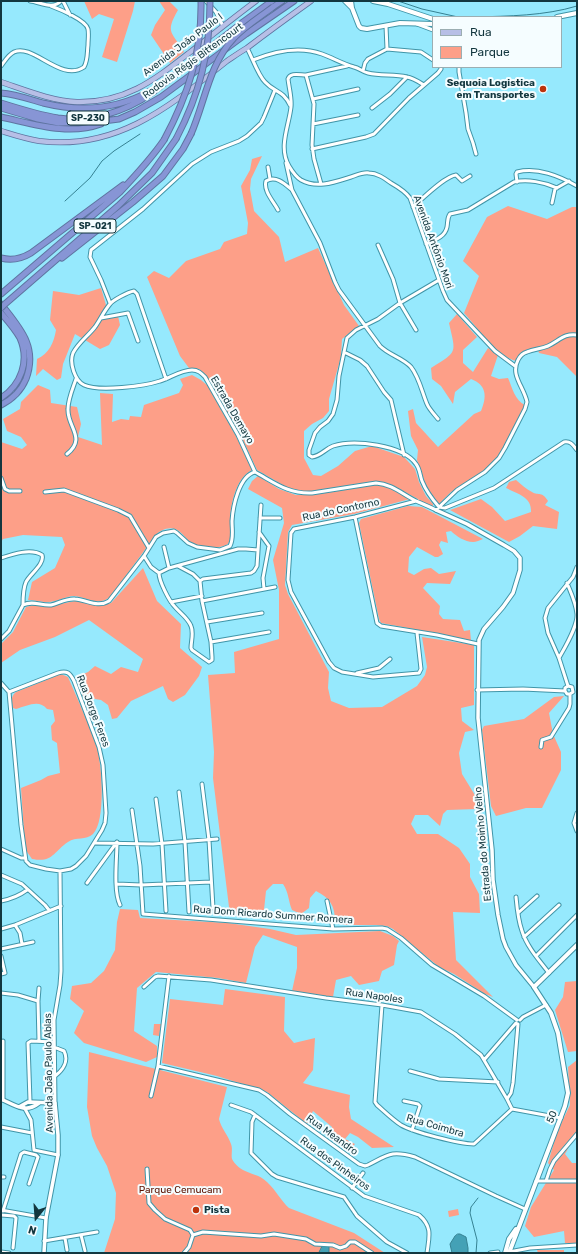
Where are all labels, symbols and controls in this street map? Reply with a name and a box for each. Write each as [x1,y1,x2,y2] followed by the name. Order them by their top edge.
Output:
[141,11,225,79] street label: Avenida João Paulo I
[432,16,562,68] legend
[140,21,246,101] street label: Rodovia Régis Bittencourt
[470,25,492,39] text: Rua
[470,45,510,59] text: Parque
[447,77,535,100] place label: Sequoia Logistica em Transportes
[538,84,548,94] marker: Sequoia Logistica em Transportes
[67,111,109,125] road number: SP-230
[410,194,456,290] street label: Avenida Antônio Mori
[74,219,116,233] road number: SP-021
[208,374,256,446] street label: Estrada Demayo
[301,496,381,524] street label: Rua do Contorno
[74,673,112,749] street label: Rua Jorge Feres
[472,786,494,902] street label: Estrada do Moinho Velho
[193,903,353,927] street label: Rua Dom Ricardo Summer Romera
[345,986,403,1006] street label: Rua Napoles
[42,1013,56,1133] street label: Avenida João Paulo Ablas
[544,1109,560,1125] street label: 50
[304,1112,360,1158] street label: Rua Meandro
[405,1112,465,1140] street label: Rua Coimbra
[298,1135,372,1193] street label: Rua dos Pinheiros
[139,1184,221,1196] park label: Parque Cemucam
[16,1198,56,1238] north arrow
[204,1204,230,1216] place label: Pista
[191,1205,201,1215] marker: Pista
[27,1223,38,1237] text: N

